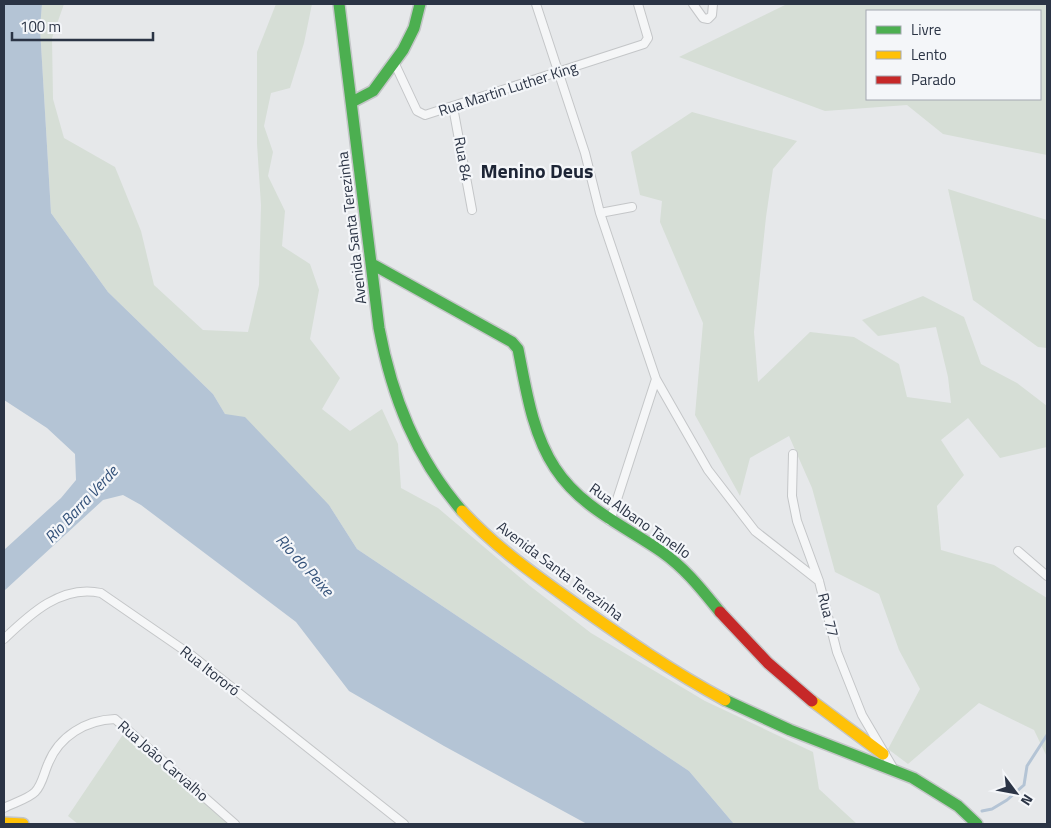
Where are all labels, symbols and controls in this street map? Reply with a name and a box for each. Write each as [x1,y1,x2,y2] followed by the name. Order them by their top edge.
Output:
[12,10,154,42] scale bar
[866,10,1041,100] legend
[20,15,61,38] text: 100 m
[911,18,941,41] text: Livre
[911,43,947,66] text: Lento
[435,55,581,122] street label: Rua Martin Luther King
[911,68,956,91] text: Parado
[448,135,479,183] street label: Rua 84
[331,150,372,306] street label: Avenida Santa Terezinha
[480,155,594,186] district label: Menino Deus
[39,459,124,548] water label: Rio Barra Verde
[585,477,696,564] street label: Rua Albano Tanello
[492,515,629,626] street label: Avenida Santa Terezinha
[270,529,341,603] water label: Rio do Peixe
[812,590,845,639] street label: Rua 77
[175,640,245,701] street label: Rua Itororó
[113,715,214,807] street label: Rua João Carvalho
[991,768,1041,818] north arrow
[1016,790,1039,810] text: N

